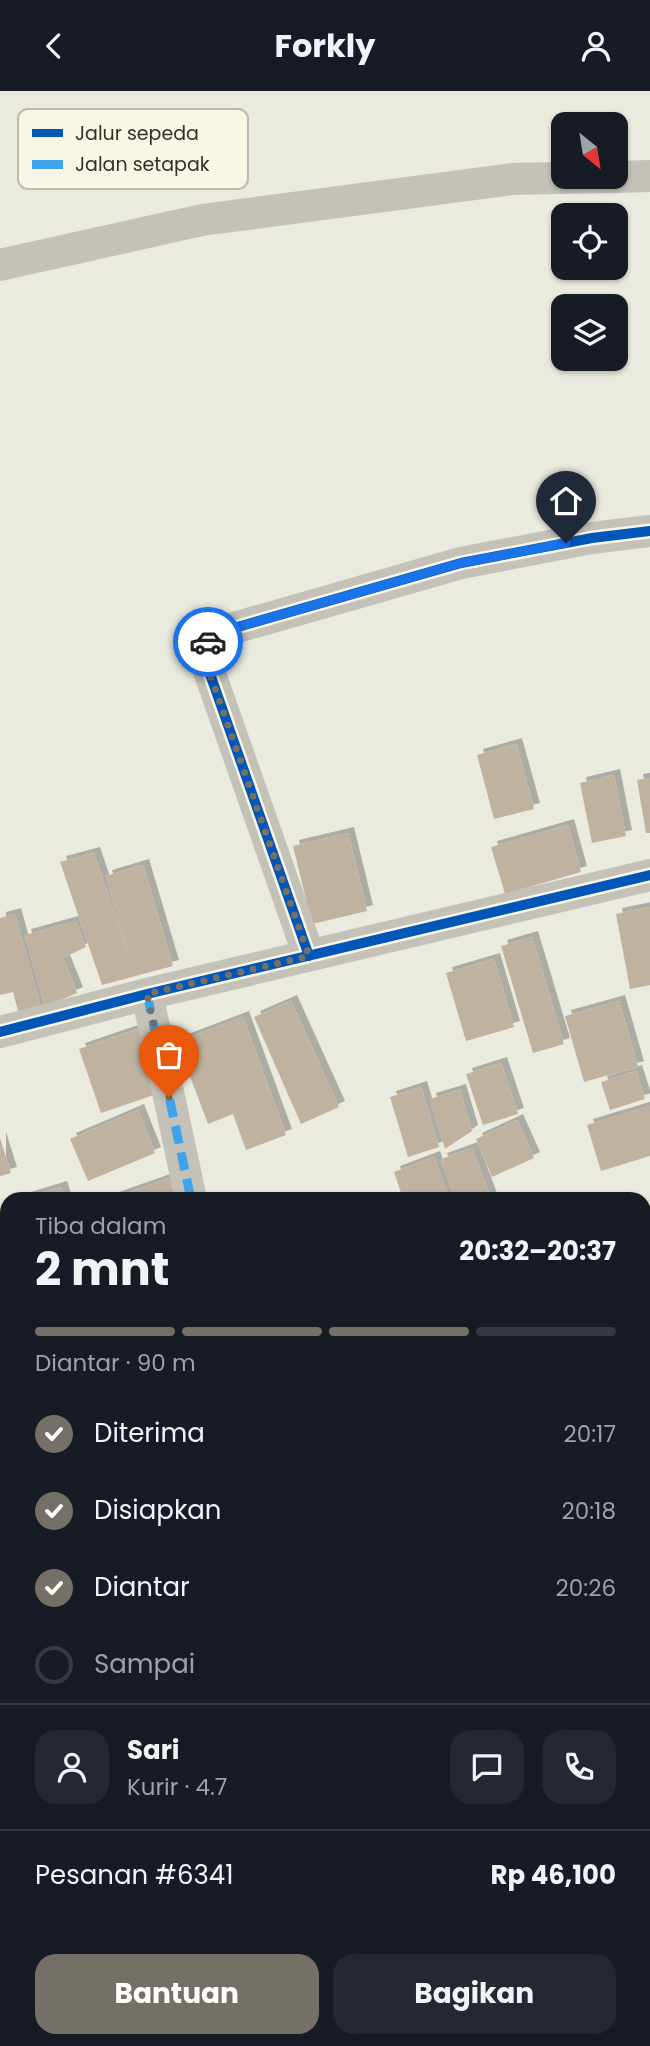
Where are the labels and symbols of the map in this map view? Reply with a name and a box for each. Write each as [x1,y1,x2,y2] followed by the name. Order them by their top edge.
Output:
[18,109,248,189] legend
[551,112,628,189] north arrow
[75,120,199,147] text: Jalur sepeda
[75,151,210,178] text: Jalan setapak
[536,471,596,543] pin
[173,607,243,677] courier
[139,1025,199,1097] pin

